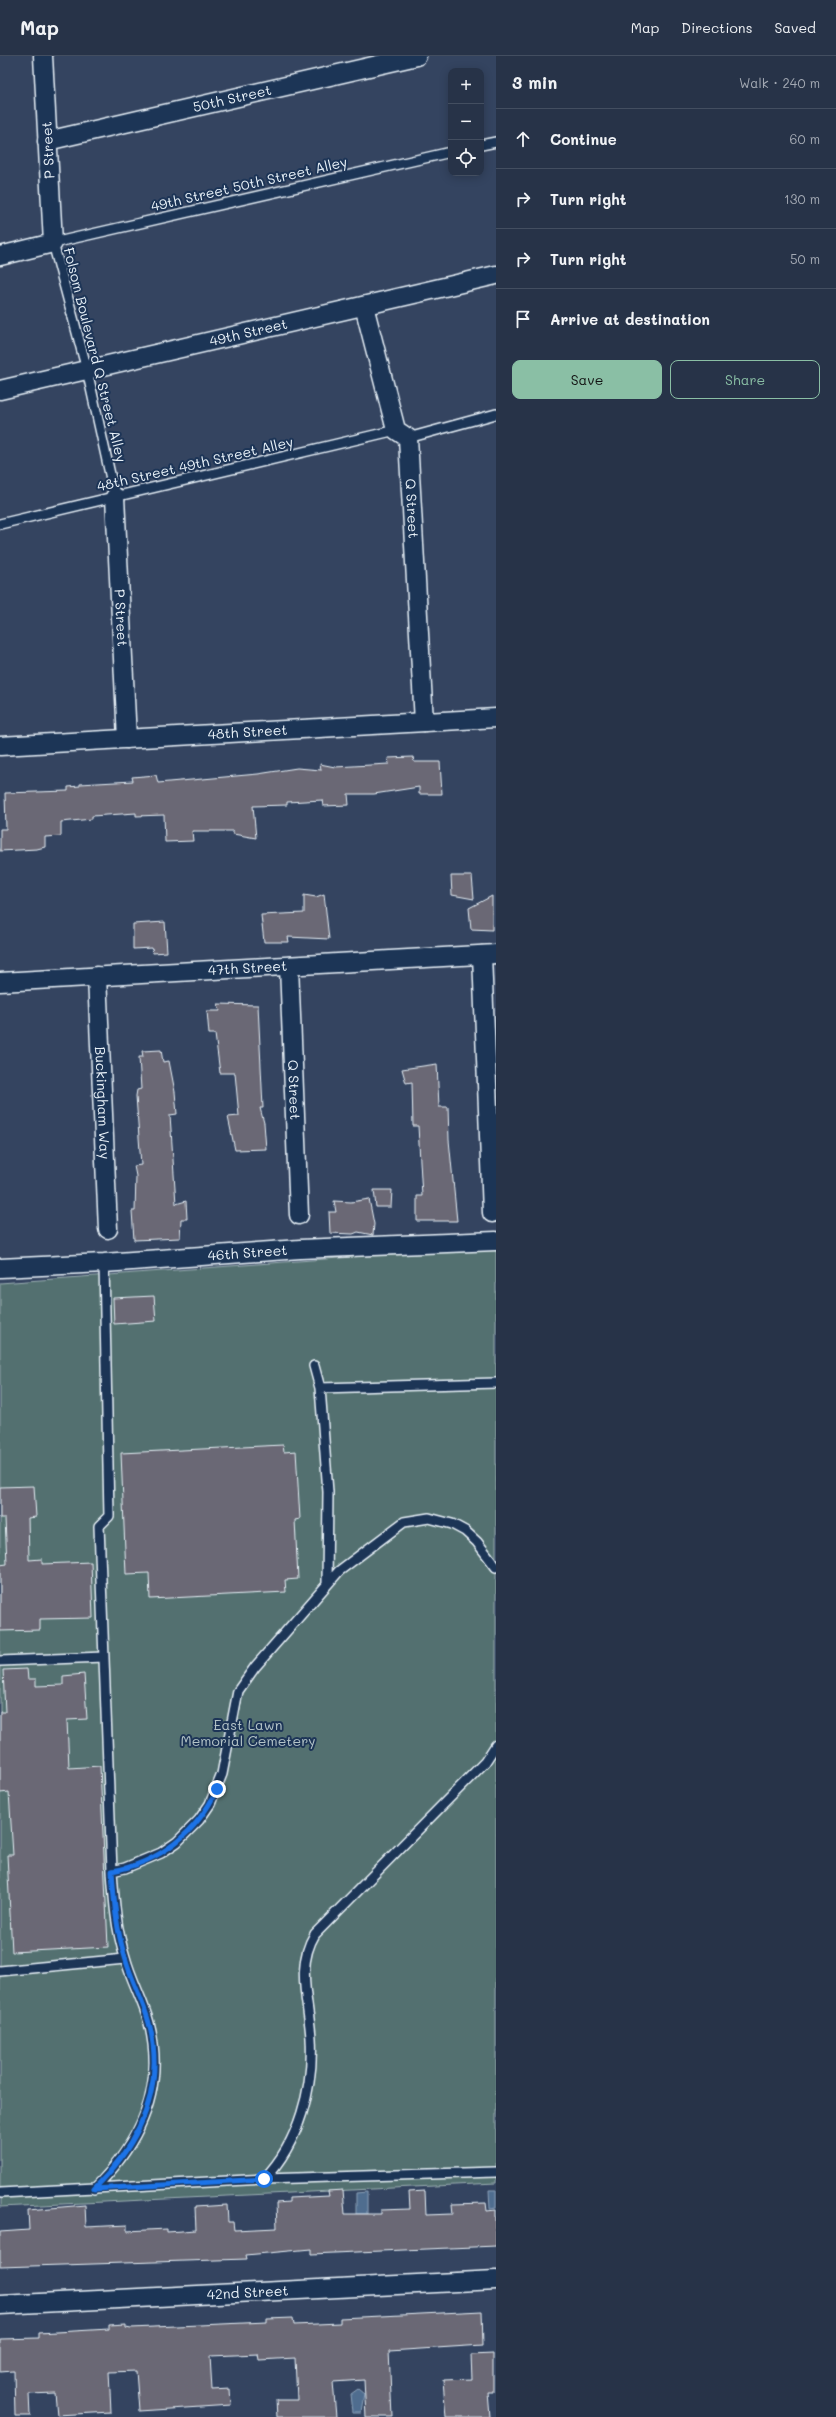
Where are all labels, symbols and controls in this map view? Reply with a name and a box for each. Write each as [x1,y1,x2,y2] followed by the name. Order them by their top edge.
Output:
[20,15,59,40] text: Map
[631,18,659,37] text: Map
[681,18,752,37] text: Directions
[774,18,816,37] text: Saved
[448,68,484,176] map controls
[448,68,484,104] button: +
[512,71,557,93] text: 3 min
[739,74,820,91] text: Walk · 240 m
[191,80,273,116] street label: 50th Street
[448,104,484,140] button: −
[37,121,58,179] street label: P Street
[512,128,534,150] icon: ahead
[550,129,617,149] text: Continue
[790,130,820,147] text: 60 m
[448,140,484,176] button: locate
[149,152,349,215] street label: 49th Street 50th Street Alley
[512,188,534,210] icon: right
[550,189,627,209] text: Turn right
[784,190,820,207] text: 130 m
[60,245,131,464] street label: Folsom Boulevard Q Street Alley
[512,248,534,270] icon: right
[550,249,627,269] text: Turn right
[790,250,820,267] text: 50 m
[512,308,534,330] icon: arrive
[550,309,710,329] text: Arrive at destination
[207,314,289,350] street label: 49th Street
[512,360,662,399] button: Save
[670,360,820,399] button: Share
[95,432,295,495] street label: 48th Street 49th Street Alley
[401,478,424,539] street label: Q Street
[111,589,132,647] street label: P Street
[207,720,288,743] street label: 48th Street
[208,956,288,979] street label: 47th Street
[91,1046,115,1160] street label: Buckingham Way
[284,1060,305,1120] street label: Q Street
[207,1240,288,1265] street label: 46th Street
[181,1715,315,1750] park label: East Lawn Memorial Cemetery
[208,1780,226,1798] route end
[255,2170,273,2188] route start
[206,2280,289,2304] street label: 42nd Street

